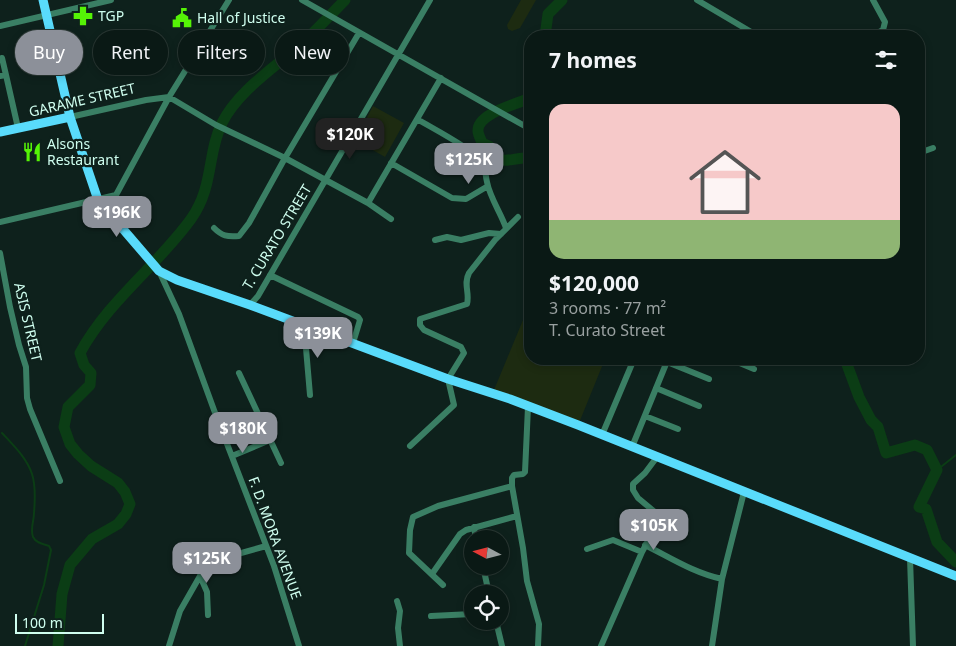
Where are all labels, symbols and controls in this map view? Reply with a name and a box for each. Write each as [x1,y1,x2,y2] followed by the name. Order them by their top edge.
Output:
[72,5,94,27] pharmacy icon: TGP
[98,6,124,25] place label: TGP
[171,7,193,29] public building icon: Hall of Justice
[197,8,286,27] place label: Hall of Justice
[15,30,83,75] chip: Buy
[93,30,168,75] chip: Rent
[178,30,265,75] chip: Filters
[275,30,349,75] chip: New
[549,46,637,74] text: 7 homes
[872,46,900,74] icon: filters
[27,78,137,121] street label: GARAME STREET
[315,118,385,160] pin: $120K
[326,123,374,145] text: $120K
[47,134,119,169] place label: Alsons Restaurant
[680,137,770,227] icon: home
[21,141,43,163] restaurant icon: Alsons Restaurant
[434,142,504,185] pin: $125K
[445,148,493,170] text: $125K
[238,180,316,293] street label: T. CURATO STREET
[82,196,152,238] pin: $196K
[93,201,141,223] text: $196K
[549,269,639,297] text: $120,000
[10,281,47,363] street label: ASIS STREET
[549,297,666,319] text: 3 rooms · 77 m²
[283,316,353,359] pin: $139K
[549,319,665,341] text: T. Curato Street
[294,322,342,344] text: $139K
[208,412,278,454] pin: $180K
[219,417,267,439] text: $180K
[244,474,306,602] street label: F. D. MORA AVENUE
[619,508,689,551] pin: $105K
[630,514,678,536] text: $105K
[464,530,509,575] north arrow
[464,530,509,630] map controls
[172,542,242,584] pin: $125K
[183,547,231,569] text: $125K
[464,585,509,630] button: locate
[15,611,104,634] scale bar
[22,613,63,632] text: 100 m

